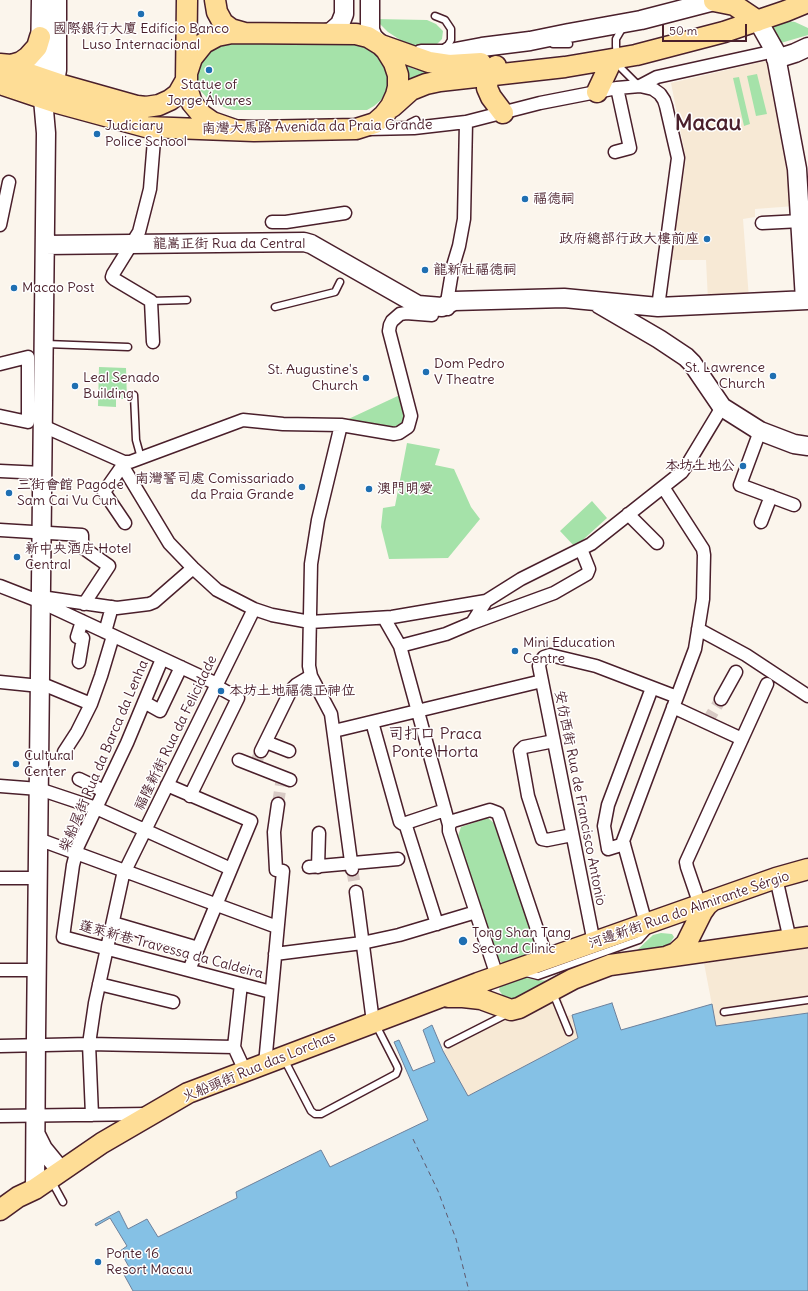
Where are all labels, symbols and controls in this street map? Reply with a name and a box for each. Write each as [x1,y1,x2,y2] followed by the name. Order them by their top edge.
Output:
[136,9,146,19] marker: 國際銀行大廈 Edifício Banco Luso Internacional
[664,16,749,42] scale bar
[53,21,229,54] place label: 國際銀行大廈 Edifício Banco Luso Internacional
[669,23,697,38] text: 50 m
[204,65,214,75] marker: Statue of Jorge Álvares
[166,77,252,110] place label: Statue of Jorge Álvares
[675,111,741,137] district label: Macau
[201,117,433,137] street label: 南灣大馬路 Avenida da Praia Grande
[105,118,187,150] place label: Judiciary Police School
[92,129,102,139] marker: Judiciary Police School
[533,191,575,207] place label: 福德祠
[520,194,530,204] marker: 福德祠
[559,231,699,247] place label: 政府總部行政大樓前座
[702,234,712,244] marker: 政府總部行政大樓前座
[153,236,305,252] street label: 龍嵩正街 Rua da Central
[433,262,517,278] place label: 龍新社福德祠
[420,265,430,275] marker: 龍新社福德祠
[22,280,94,296] place label: Macao Post
[9,283,19,293] marker: Macao Post
[434,356,505,388] place label: Dom Pedro V Theatre
[685,360,765,392] place label: St. Lawrence Church
[268,362,358,394] place label: St. Augustine's Church
[421,367,431,377] marker: Dom Pedro V Theatre
[83,370,160,402] place label: Leal Senado Building
[768,371,778,381] marker: St. Lawrence Church
[361,373,371,383] marker: St. Augustine's Church
[70,381,80,391] marker: Leal Senado Building
[665,458,735,474] place label: 本坊土地公
[738,461,748,471] marker: 本坊土地公
[135,471,294,504] place label: 南灣警司處 Comissariado da Praia Grande
[17,477,124,510] place label: 三街會館 Pagode Sam Cai Vu Cun
[377,481,433,497] place label: 澳門明愛
[297,482,307,492] marker: 南灣警司處 Comissariado da Praia Grande
[364,484,374,494] marker: 澳門明愛
[4,488,14,498] marker: 三街會館 Pagode Sam Cai Vu Cun
[25,541,131,574] place label: 新中央酒店 Hotel Central
[12,552,22,562] marker: 新中央酒店 Hotel Central
[523,635,615,668] place label: Mini Education Centre
[510,646,520,656] marker: Mini Education Centre
[131,653,221,813] street label: 福隆新街 Rua da Felicidade
[56,658,152,854] street label: 柴船尾街 Rua da Barca da Lenha
[229,683,355,699] place label: 本坊土地福德正神位
[216,686,226,696] marker: 本坊土地福德正神位
[551,689,609,907] street label: 安仿西街 Rua de Francisco Antonio
[386,724,484,762] district label: 司打口 Praca Ponte Horta
[24,748,74,780] place label: Cultural Center
[11,759,21,769] marker: Cultural Center
[586,868,792,952] street label: 河邊新街 Rua do Almirante Sérgio
[77,917,265,983] street label: 蓬萊新巷 Travessa da Caldeira
[472,925,571,958] place label: Tong Shan Tang Second Clinic
[457,935,469,947] marker: Tong Shan Tang Second Clinic
[180,1028,338,1106] street label: 火船頭街 Rua das Lorchas
[106,1246,192,1278] place label: Ponte 16 Resort Macau
[93,1257,103,1267] marker: Ponte 16 Resort Macau

